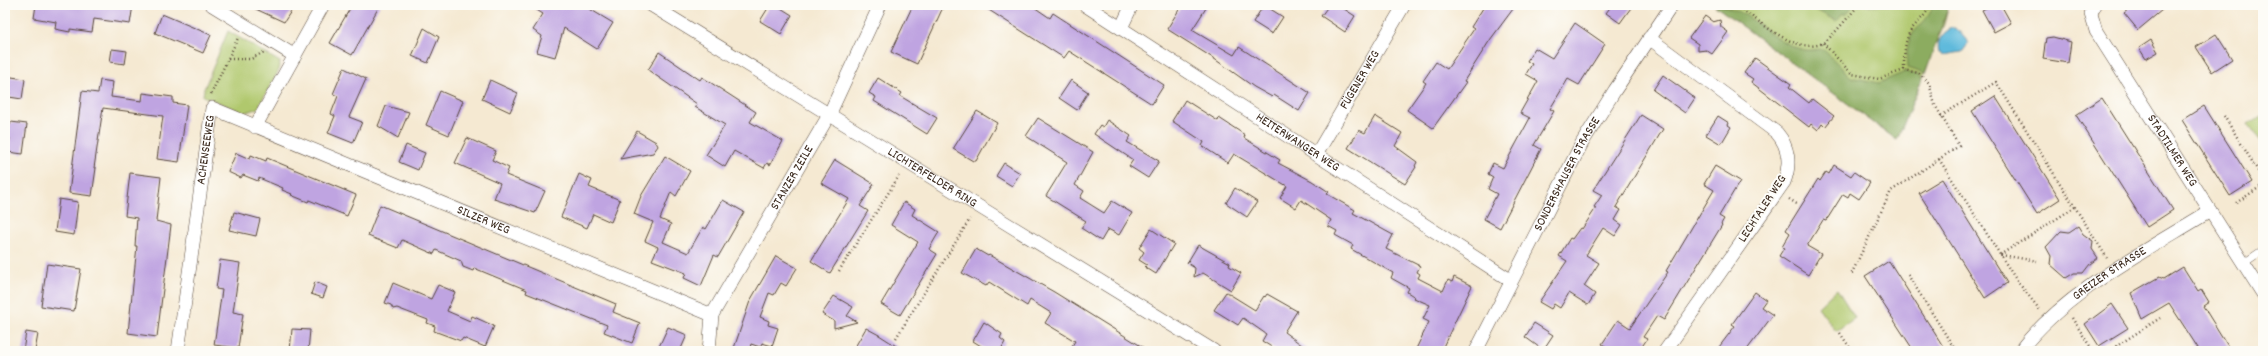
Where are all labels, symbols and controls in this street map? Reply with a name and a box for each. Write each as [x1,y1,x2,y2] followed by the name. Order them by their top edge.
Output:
[1335,47,1385,113] street label: FÜGENER WEG
[1252,108,1343,177] street label: HEITERWANGER WEG
[2142,111,2202,190] street label: STADTILMER WEG
[1529,113,1606,235] street label: SONDERSHAUSER STRASSE
[192,114,220,186] street label: ACHENSEEWEG
[766,142,819,214] street label: STANZER ZEILE
[884,143,981,213] street label: LICHTERFELDER RING
[1734,172,1792,246] street label: LECHTALER WEG
[454,201,513,240] street label: SILZER WEG
[2068,242,2150,305] street label: GREIZER STRASSE

